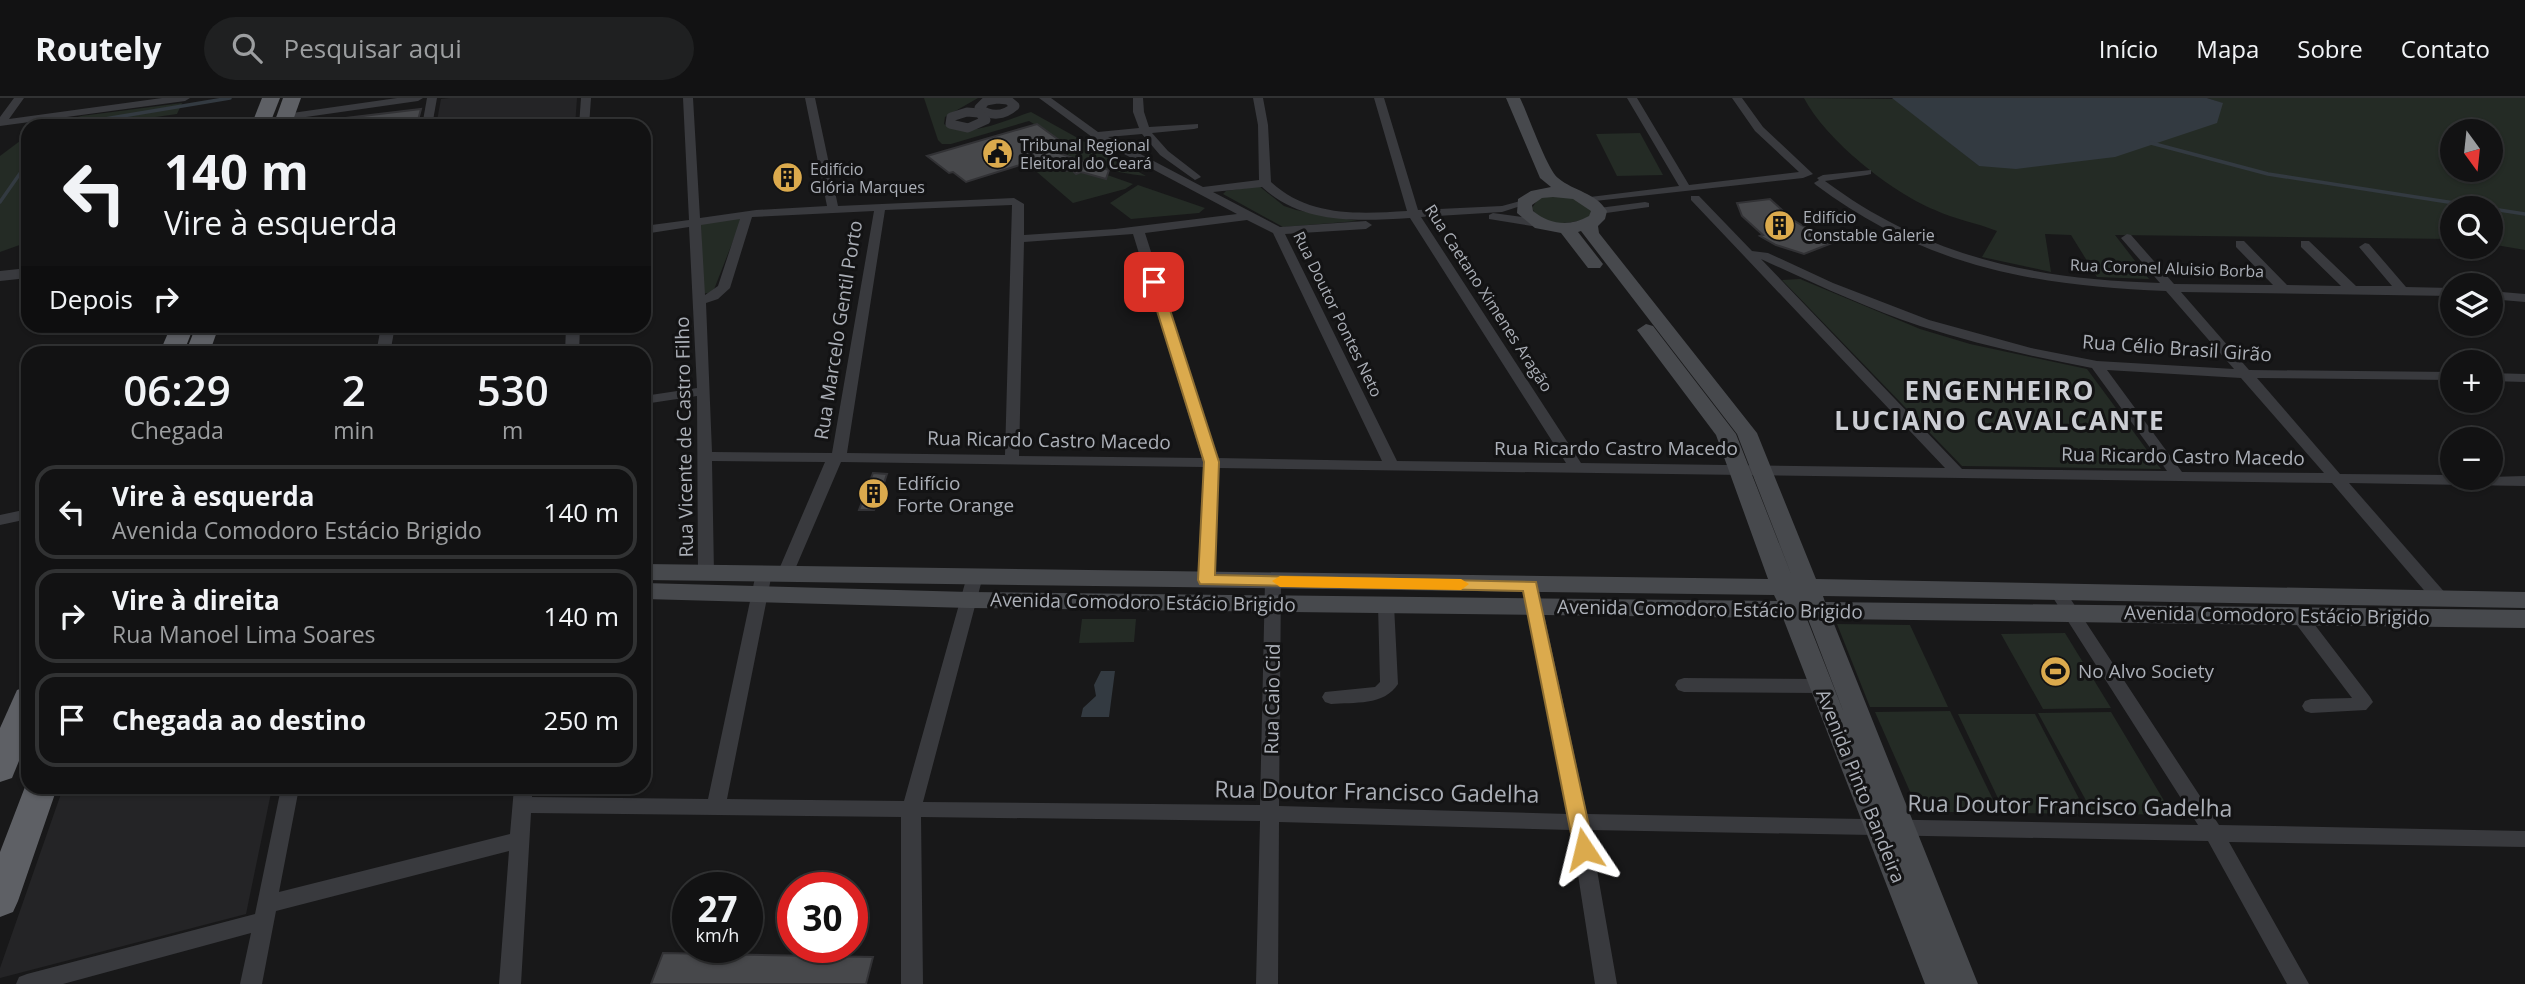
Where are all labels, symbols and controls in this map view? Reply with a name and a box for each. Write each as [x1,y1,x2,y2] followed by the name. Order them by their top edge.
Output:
[204,17,694,80] search box
[35,26,162,71] text: Routely
[228,29,266,67] icon: search
[284,30,462,66] text: Pesquisar aqui
[2099,32,2158,65] text: Início
[2196,32,2259,65] text: Mapa
[2297,32,2363,65] text: Sobre
[2401,32,2490,65] text: Contato
[2440,119,2502,182] north arrow
[2440,119,2503,490] map controls
[1020,134,1152,174] place label: Tribunal Regional Eleitoral do Ceará
[980,137,1014,171] public building icon: Tribunal Regional Eleitoral do Ceará
[164,138,309,204] text: 140 m
[49,147,140,238] icon: left
[810,158,925,198] place label: Edifício Glória Marques
[770,161,804,195] building icon: Edifício Glória Marques
[2440,196,2503,259] button: search
[1420,200,1558,396] street label: Rua Caetano Ximenes Aragão
[164,201,397,244] text: Vire à esquerda
[1803,206,1935,246] place label: Edifício Constable Galerie
[1763,209,1797,243] building icon: Edifício Constable Galerie
[808,219,868,441] street label: Rua Marcelo Gentil Porto
[1288,228,1388,400] street label: Rua Doutor Pontes Neto
[1124,252,1184,312] pin
[2070,254,2264,282] street label: Rua Coronel Aluisio Borba
[1135,263,1173,301] icon: arrive
[2440,273,2503,336] button: layers
[147,280,185,318] icon: right
[49,281,133,317] text: Depois
[669,316,699,558] street label: Rua Vicente de Castro Filho
[2081,328,2273,368] street label: Rua Célio Brasil Girão
[2440,350,2503,413] button: +
[123,361,231,418] text: 06:29
[342,361,366,418] text: 2
[477,361,549,418] text: 530
[1834,372,2166,438] district label: ENGENHEIRO LUCIANO CAVALCANTE
[130,414,224,446] text: Chegada
[333,414,374,446] text: min
[502,414,523,446] text: m
[927,425,1171,455] street label: Rua Ricardo Castro Macedo
[2440,427,2503,490] button: −
[1494,435,1738,461] street label: Rua Ricardo Castro Macedo
[2061,441,2305,471] street label: Rua Ricardo Castro Macedo
[897,470,1014,518] place label: Edifício Forte Orange
[857,477,891,511] building icon: Edifício Forte Orange
[112,478,314,514] text: Vire à esquerda
[53,493,91,531] icon: left
[544,494,619,530] text: 140 m
[112,514,482,546] text: Avenida Comodoro Estácio Brigido
[112,582,280,618] text: Vire à direita
[990,586,1296,618] street label: Avenida Comodoro Estácio Brigido
[1557,593,1863,625] street label: Avenida Comodoro Estácio Brigido
[53,597,91,635] icon: right
[544,598,619,634] text: 140 m
[2124,599,2430,631] street label: Avenida Comodoro Estácio Brigido
[112,618,376,650] text: Rua Manoel Lima Soares
[1258,643,1286,755] street label: Rua Caio Cid
[2038,654,2072,688] sports icon: No Alvo Society
[2078,658,2215,684] place label: No Alvo Society
[1810,685,1912,887] street label: Avenida Pinto Bandeira
[53,701,91,739] icon: arrive
[112,702,366,738] text: Chegada ao destino
[544,702,619,738] text: 250 m
[1214,772,1540,810] street label: Rua Doutor Francisco Gadelha
[1907,786,2233,824] street label: Rua Doutor Francisco Gadelha
[1547,812,1621,886] position arrow
[777,872,868,963] speed limit sign: 30
[697,885,738,932] text: 27
[696,923,739,947] text: km/h

